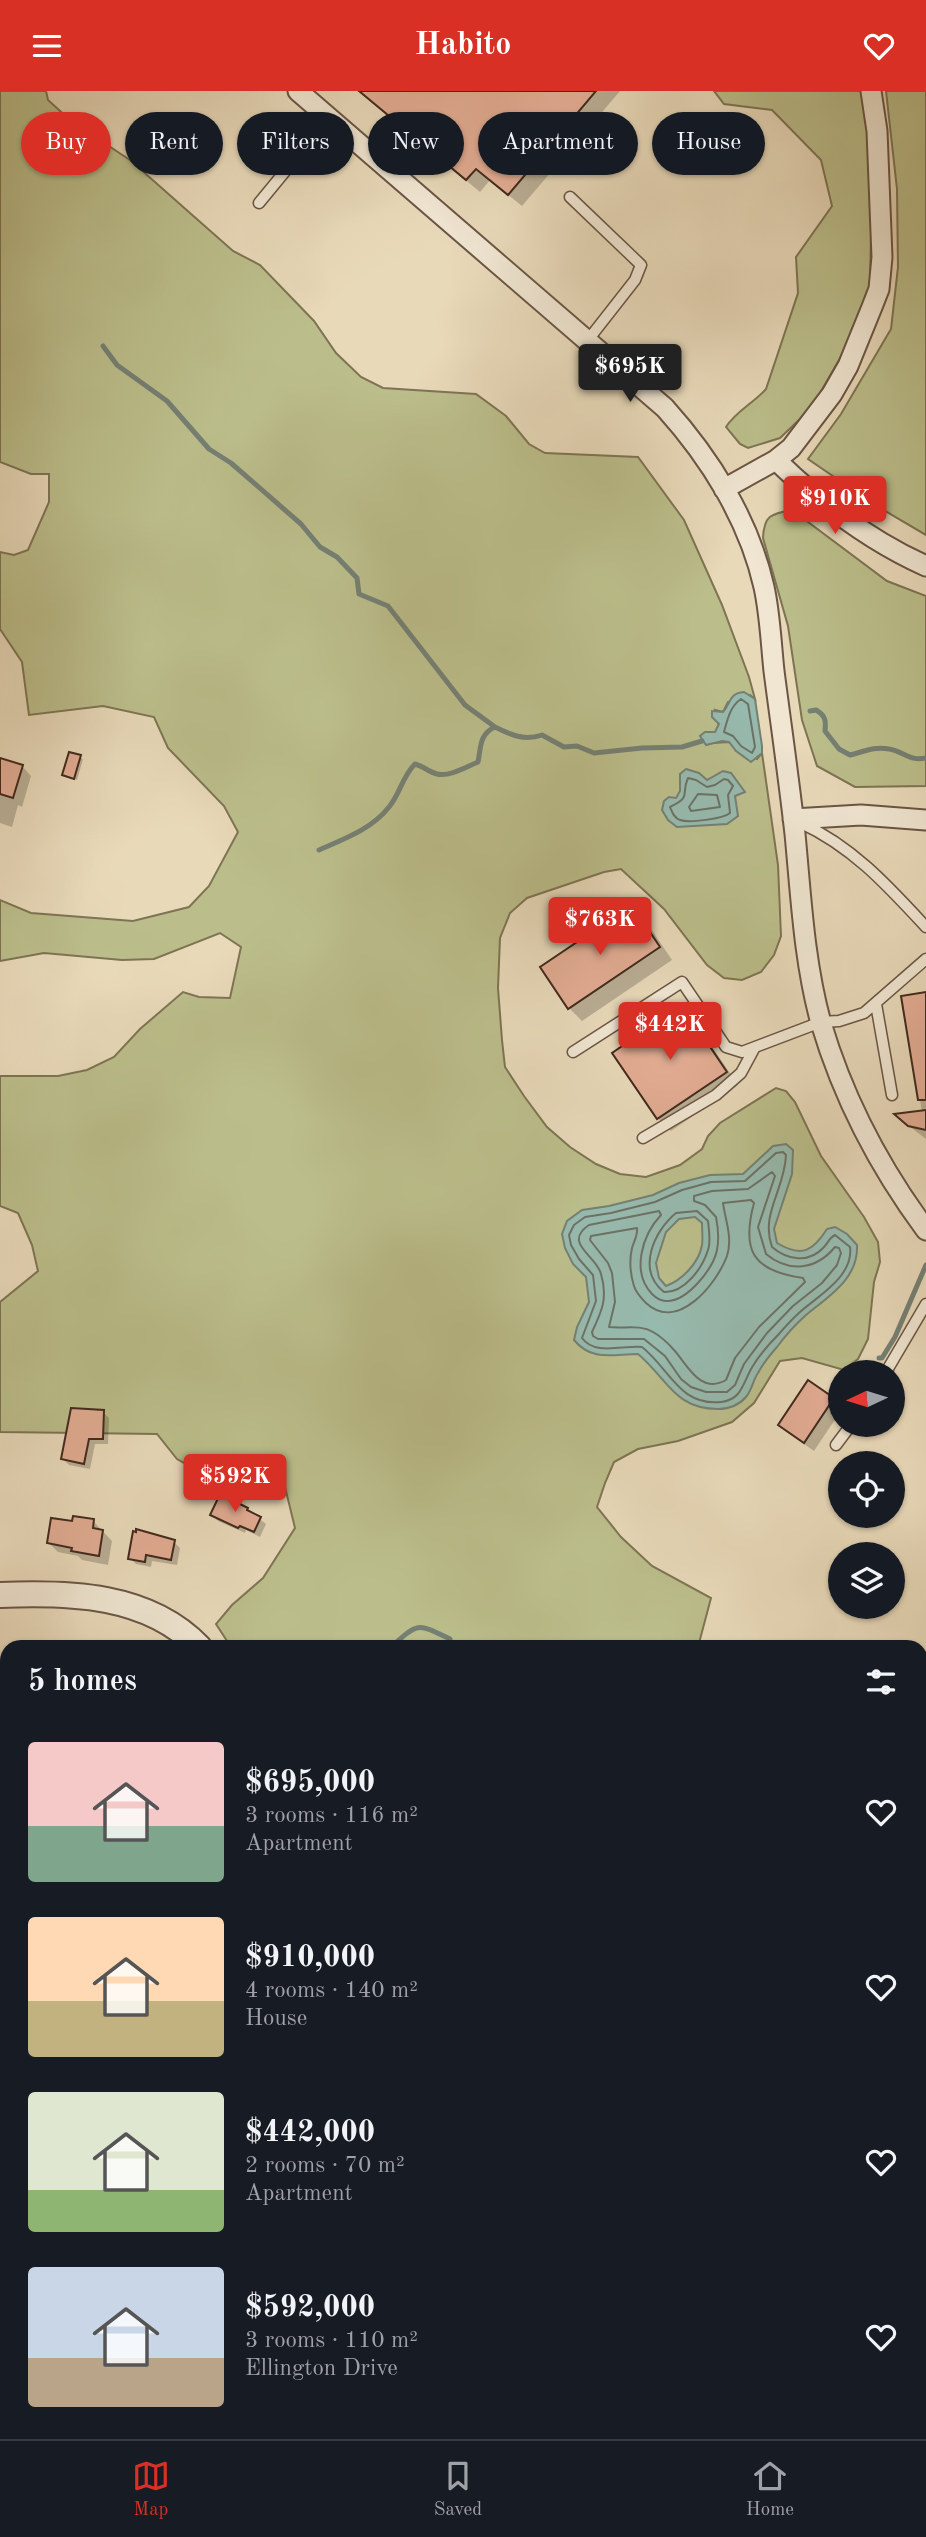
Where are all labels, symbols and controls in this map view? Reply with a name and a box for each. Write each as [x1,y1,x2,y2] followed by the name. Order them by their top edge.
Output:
[28,27,66,65] icon: menu
[860,27,898,65] icon: heart
[415,30,511,62] text: Habito
[21,112,111,175] chip: Buy
[125,112,223,175] chip: Rent
[237,112,354,175] chip: Filters
[368,112,464,175] chip: New
[478,112,638,175] chip: Apartment
[652,112,765,175] chip: House
[581,345,679,404] pin: $695K
[594,355,666,378] text: $695K
[786,477,884,536] pin: $910K
[799,487,871,510] text: $910K
[551,897,649,957] pin: $763K
[564,908,636,931] text: $763K
[621,1003,719,1062] pin: $442K
[634,1013,706,1036] text: $442K
[828,1360,905,1437] north arrow
[828,1360,905,1619] map controls
[828,1451,905,1528] button: locate
[186,1455,284,1514] pin: $592K
[199,1465,271,1488] text: $592K
[828,1542,905,1619] button: layers
[862,1663,900,1701] icon: filters
[28,1667,137,1697] text: 5 homes
[245,1768,375,1798] text: $695,000
[84,1770,168,1854] icon: home
[862,1793,900,1831] icon: heart
[245,1804,418,1827] text: 3 rooms · 116 m²
[245,1832,353,1855] text: Apartment
[245,1943,375,1973] text: $910,000
[84,1945,168,2029] icon: home
[862,1968,900,2006] icon: heart
[245,1979,418,2002] text: 4 rooms · 140 m²
[245,2007,307,2030] text: House
[245,2118,375,2148] text: $442,000
[84,2120,168,2204] icon: home
[862,2143,900,2181] icon: heart
[245,2154,405,2177] text: 2 rooms · 70 m²
[245,2182,353,2205] text: Apartment
[245,2293,375,2323] text: $592,000
[84,2295,168,2379] icon: home
[862,2318,900,2356] icon: heart
[245,2329,418,2352] text: 3 rooms · 110 m²
[245,2357,398,2380] text: Ellington Drive
[132,2457,170,2522] tab: Map
[434,2457,482,2522] tab: Saved
[746,2457,794,2522] tab: Home

